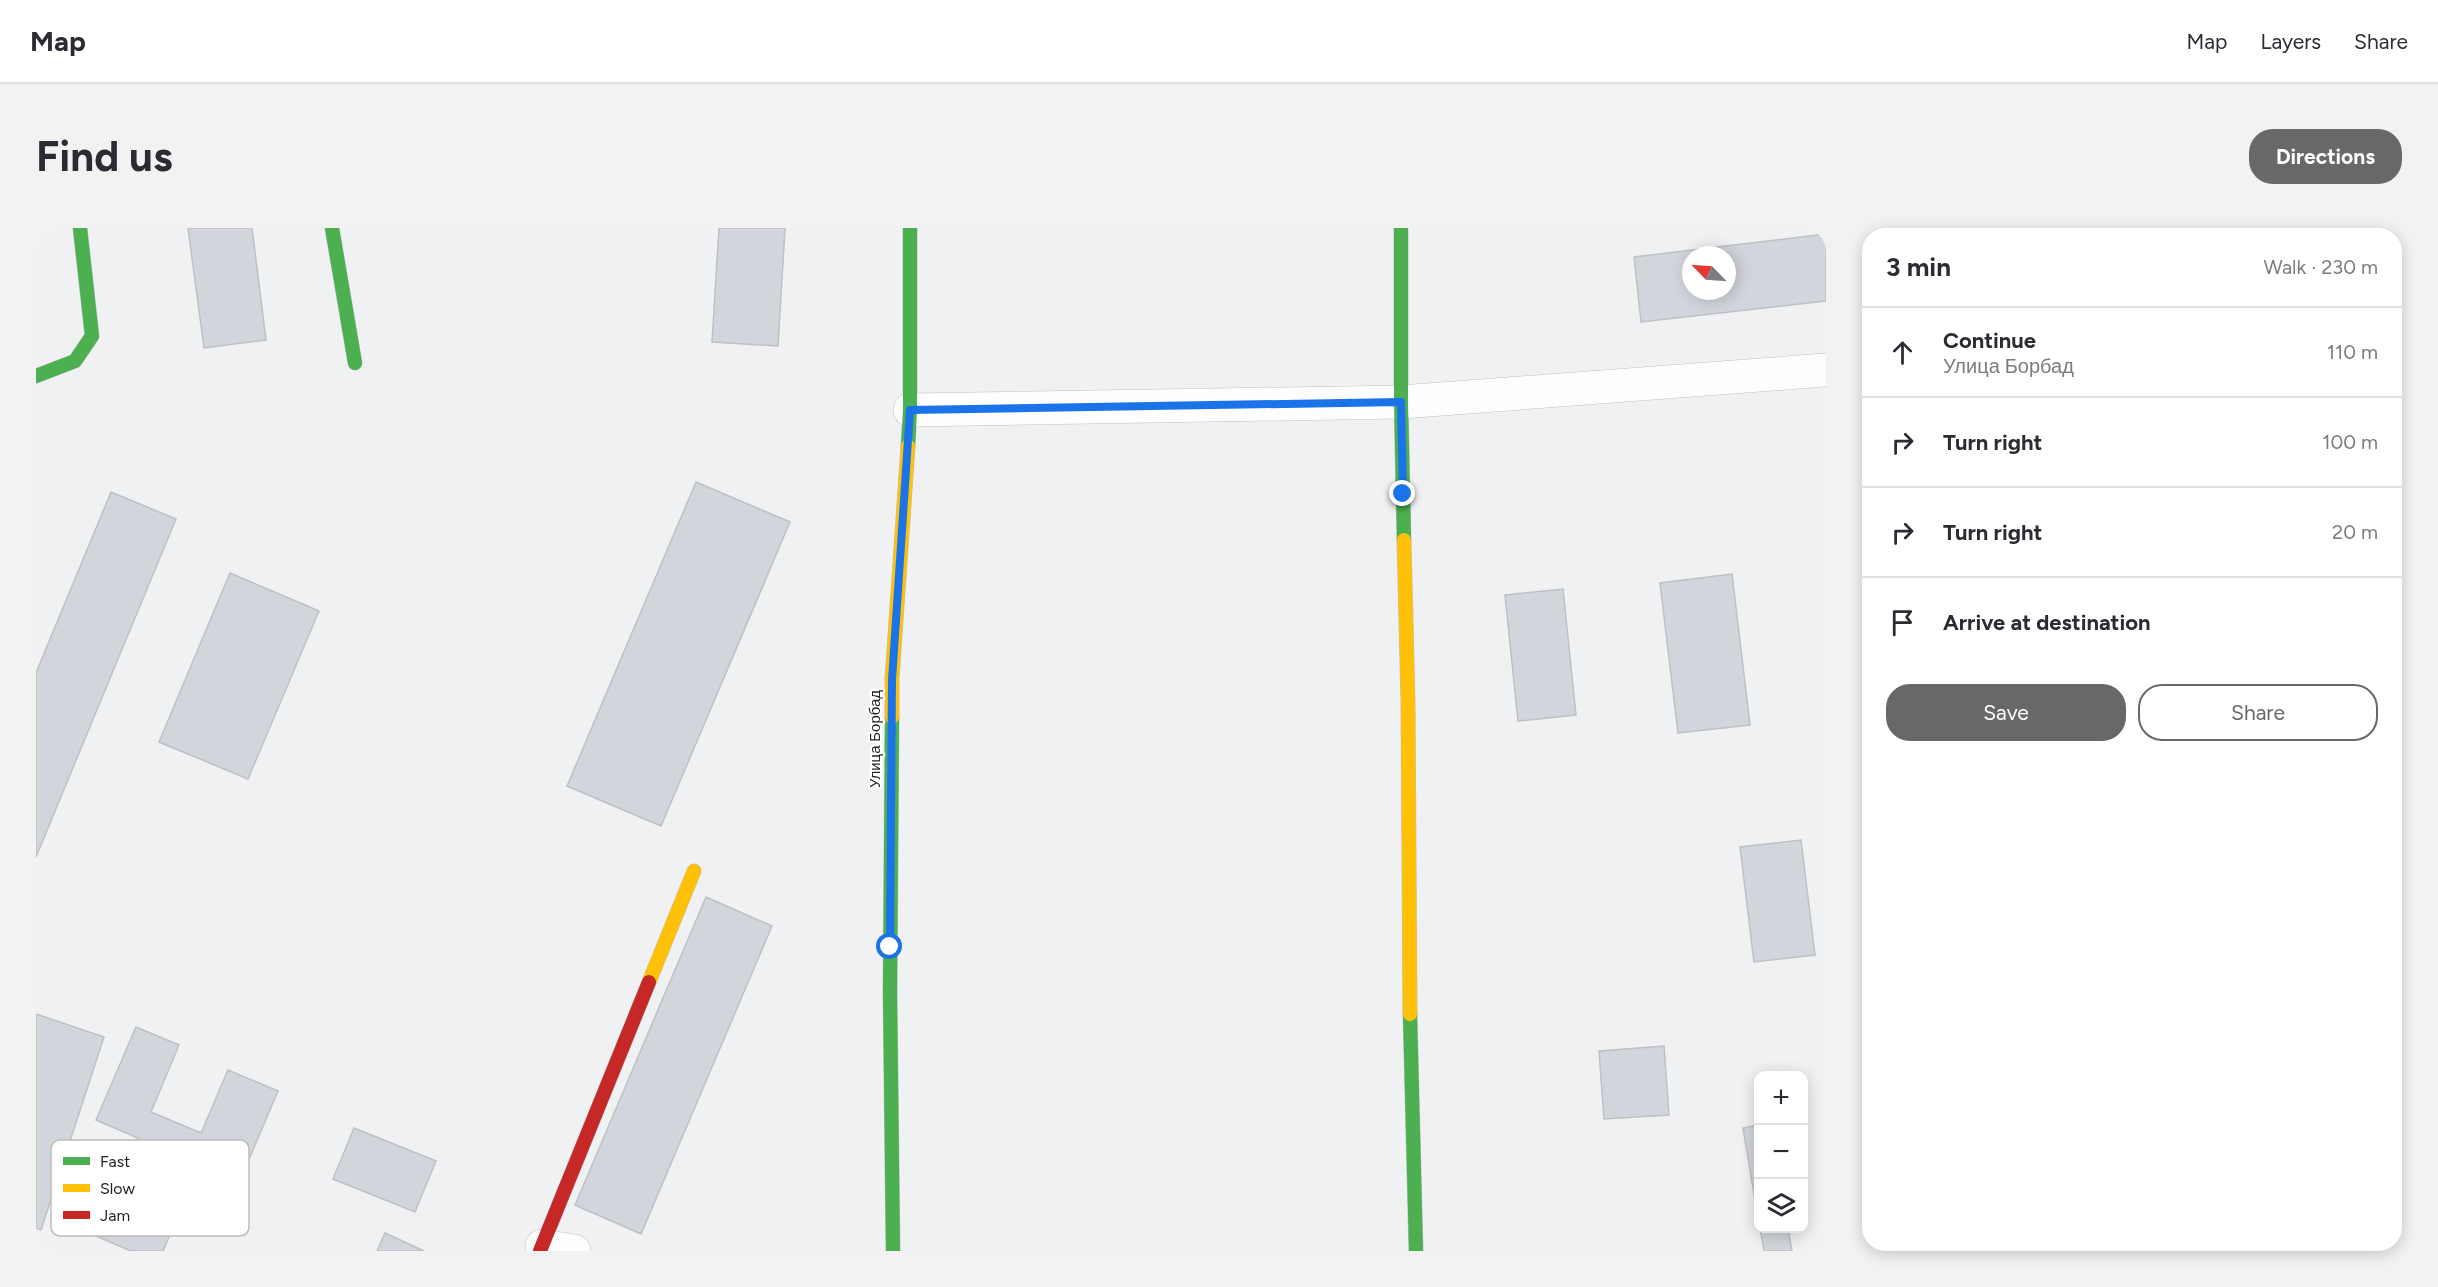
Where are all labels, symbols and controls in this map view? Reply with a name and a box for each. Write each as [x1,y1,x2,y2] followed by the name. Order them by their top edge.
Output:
[30,24,86,58] text: Map
[2187,29,2227,54] text: Map
[2260,29,2321,54] text: Layers
[2354,29,2408,54] text: Share
[2249,129,2402,184] button: Directions
[36,131,173,182] text: Find us
[1682,246,1736,300] north arrow
[1886,251,1951,283] text: 3 min
[2264,255,2378,279] text: Walk · 230 m
[1943,327,2036,354] text: Continue
[1886,336,1919,369] icon: ahead
[2327,340,2378,364] text: 110 m
[1943,354,2074,378] text: Улица Борбад
[1886,426,1919,459] icon: right
[1943,429,2042,456] text: Turn right
[2322,430,2378,454] text: 100 m
[1389,480,1415,506] route end
[1886,516,1919,549] icon: right
[1943,519,2042,546] text: Turn right
[2332,520,2378,544] text: 20 m
[1886,606,1919,639] icon: arrive
[1943,609,2151,636] text: Arrive at destination
[1886,684,2126,741] button: Save
[2138,684,2378,741] button: Share
[866,690,884,788] street label: Улица Борбад
[876,933,902,959] route start
[1754,1071,1808,1233] map controls
[1754,1071,1808,1125] button: +
[1754,1125,1808,1179] button: −
[51,1140,249,1236] legend
[100,1152,130,1171] text: Fast
[100,1179,135,1198] text: Slow
[1754,1179,1808,1233] button: layers
[100,1206,130,1225] text: Jam

